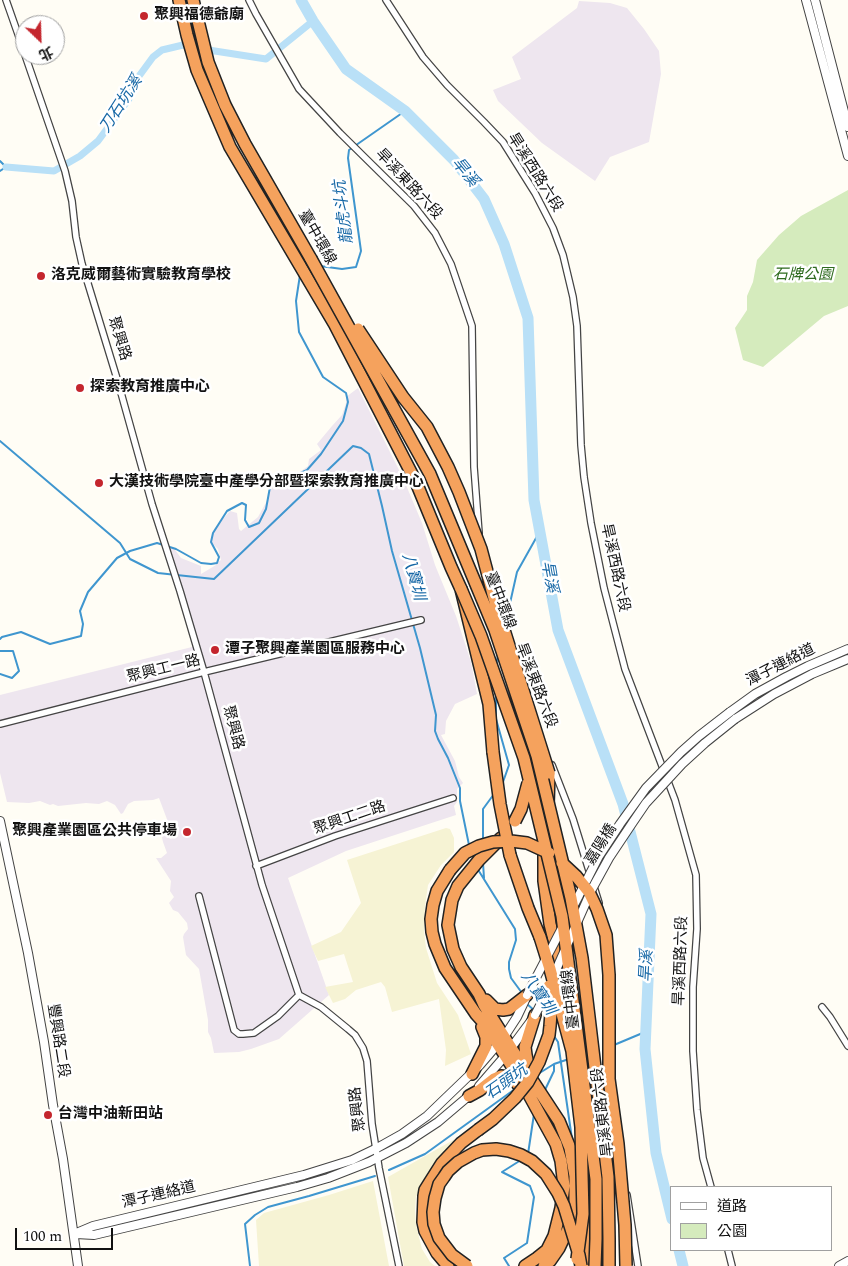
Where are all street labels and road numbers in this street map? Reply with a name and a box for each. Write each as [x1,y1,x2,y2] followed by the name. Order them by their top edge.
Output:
[503,130,565,216] street label: 旱溪西路六段
[371,146,445,224] street label: 旱溪東路六段
[293,208,339,268] street label: 臺中環線
[103,315,133,363] street label: 聚興路
[596,522,632,614] street label: 旱溪西路六段
[480,570,518,632] street label: 臺中環線
[510,641,560,731] street label: 旱溪東路六段
[744,641,818,691] street label: 潭子連絡道
[125,652,203,688] street label: 聚興工一路
[217,704,247,752] street label: 聚興路
[312,798,388,840] street label: 聚興工二路
[582,821,622,869] street label: 嘉陽橋
[671,916,693,1006] street label: 旱溪西路六段
[559,968,585,1030] street label: 臺中環線
[42,1003,72,1079] street label: 豐興路二段
[590,1066,618,1158] street label: 旱溪東路六段
[347,1086,371,1132] street label: 聚興路
[120,1179,198,1213] street label: 潭子連絡道

